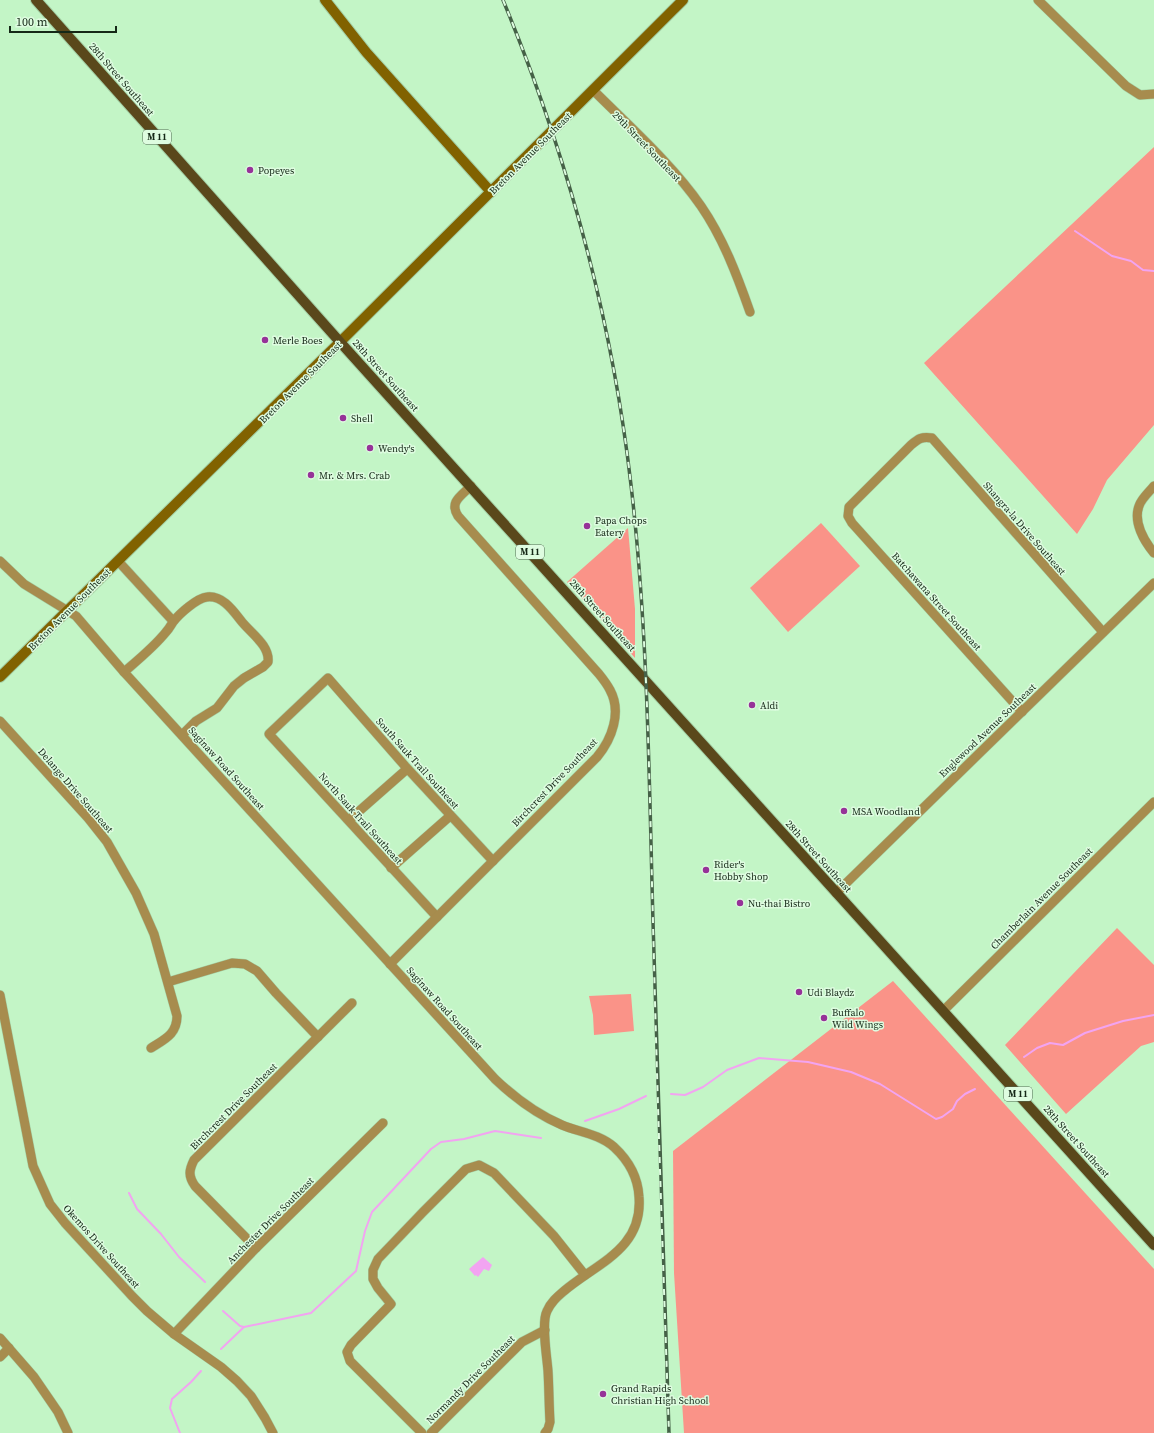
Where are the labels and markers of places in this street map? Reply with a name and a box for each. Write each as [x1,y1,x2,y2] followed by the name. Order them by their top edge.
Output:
[258,164,294,177] place label: Popeyes
[245,165,255,175] marker: Popeyes
[273,334,323,347] place label: Merle Boes
[260,335,270,345] marker: Merle Boes
[351,412,373,425] place label: Shell
[338,413,348,423] marker: Shell
[378,442,415,455] place label: Wendy's
[365,443,375,453] marker: Wendy's
[319,469,390,482] place label: Mr. & Mrs. Crab
[306,470,316,480] marker: Mr. & Mrs. Crab
[595,514,647,539] place label: Papa Chops Eatery
[582,521,592,531] marker: Papa Chops Eatery
[760,699,778,712] place label: Aldi
[747,700,757,710] marker: Aldi
[852,805,920,818] place label: MSA Woodland
[839,806,849,816] marker: MSA Woodland
[714,858,768,883] place label: Rider's Hobby Shop
[701,865,711,875] marker: Rider's Hobby Shop
[748,897,811,910] place label: Nu-thai Bistro
[735,898,745,908] marker: Nu-thai Bistro
[807,986,855,999] place label: Udi Blaydz
[794,987,804,997] marker: Udi Blaydz
[832,1006,883,1031] place label: Buffalo Wild Wings
[819,1013,829,1023] marker: Buffalo Wild Wings
[611,1382,709,1407] place label: Grand Rapids Christian High School
[598,1389,608,1399] marker: Grand Rapids Christian High School

